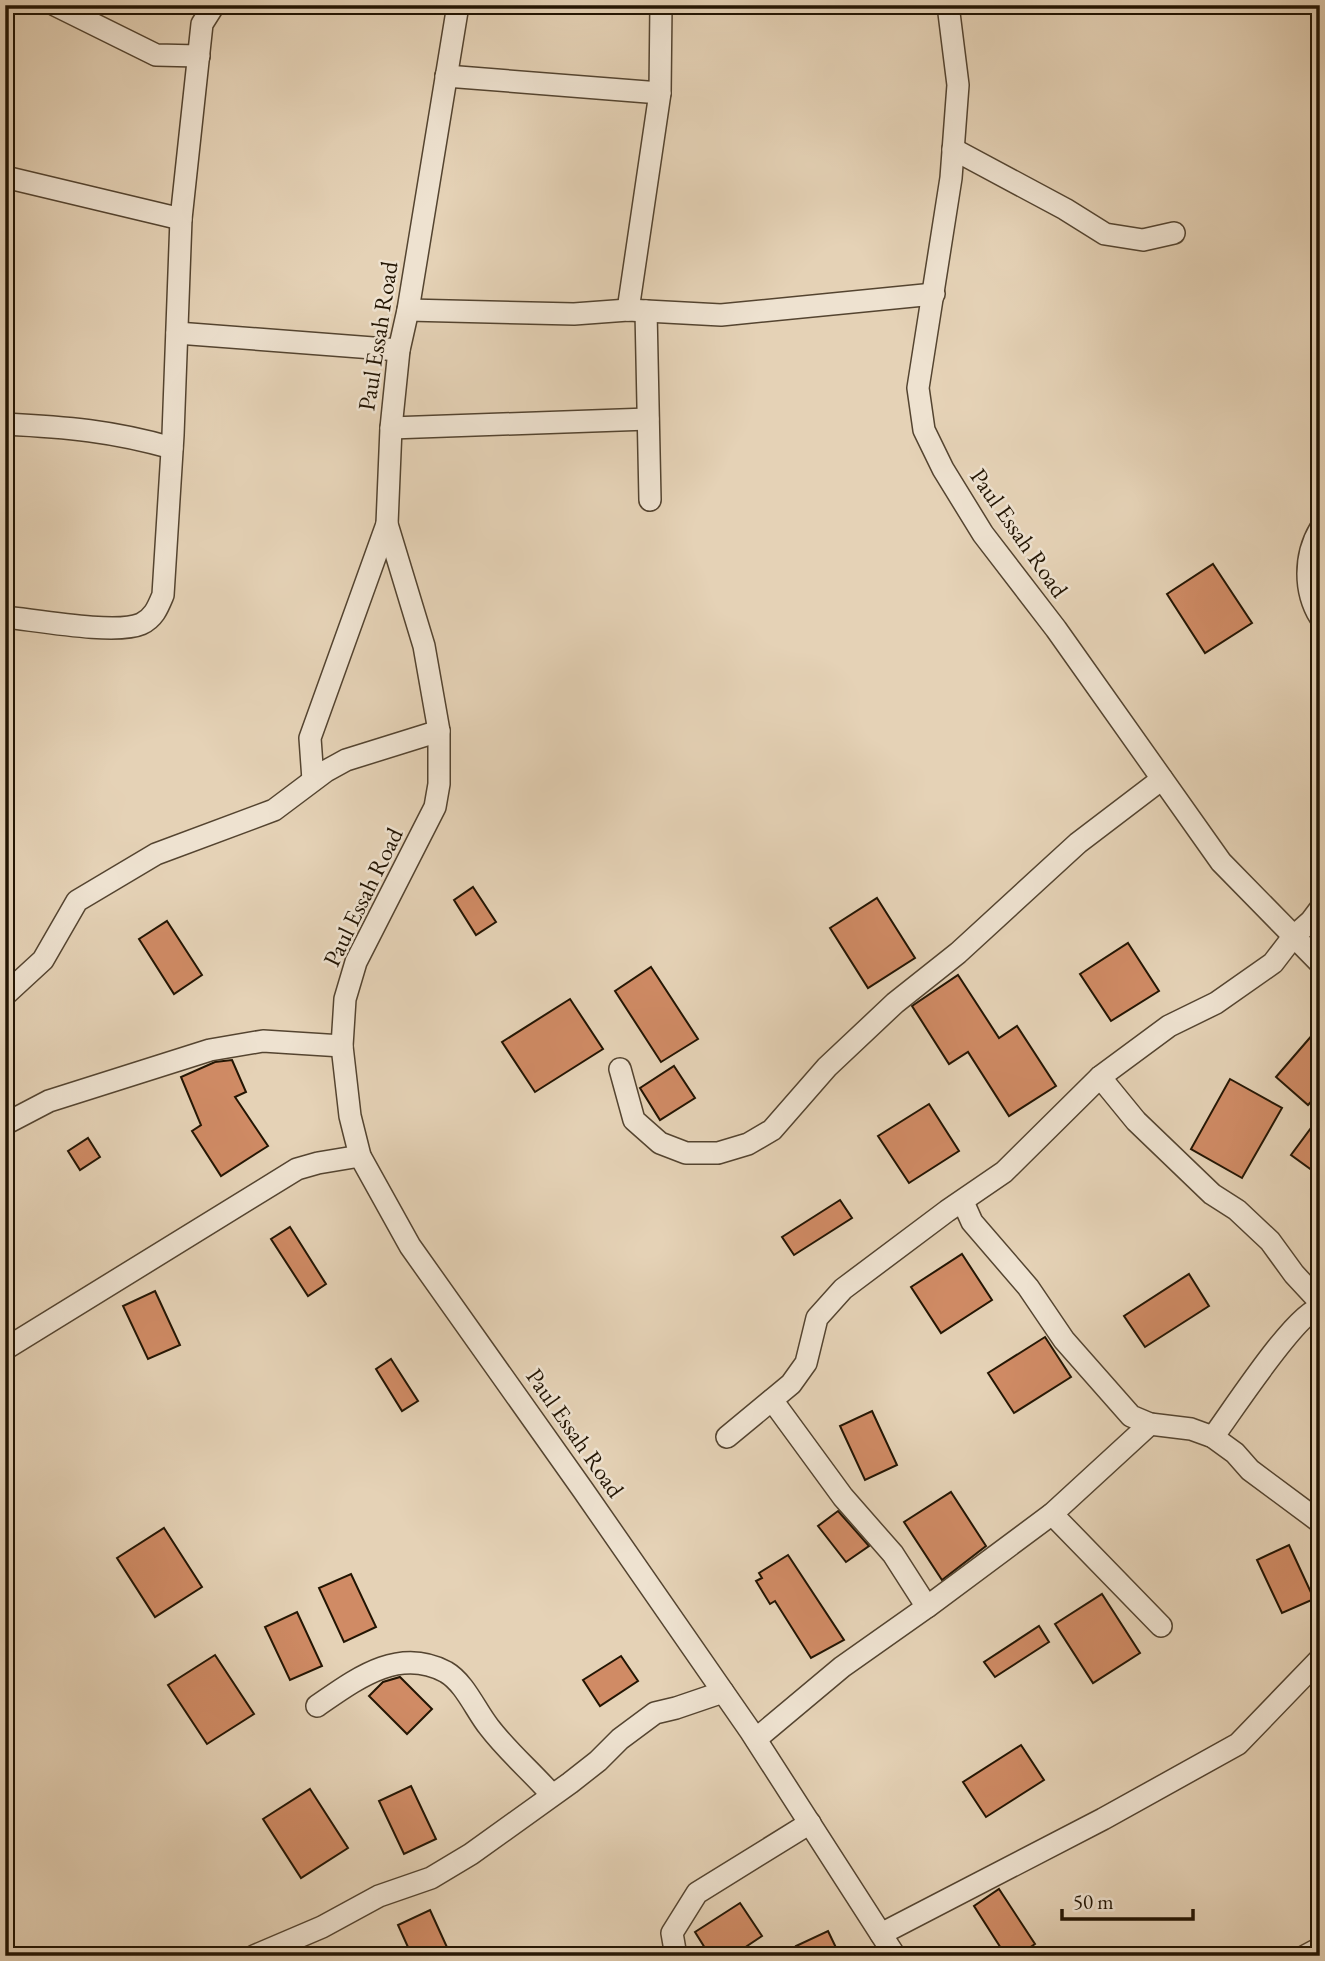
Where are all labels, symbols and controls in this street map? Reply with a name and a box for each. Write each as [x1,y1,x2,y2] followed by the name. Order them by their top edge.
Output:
[350,258,405,413] street label: Paul Essah Road
[963,462,1076,604] street label: Paul Essah Road
[316,821,410,971] street label: Paul Essah Road
[519,1362,632,1504] street label: Paul Essah Road
[1062,1877,1194,1921] scale bar
[1073,1888,1114,1915] text: 50 m

